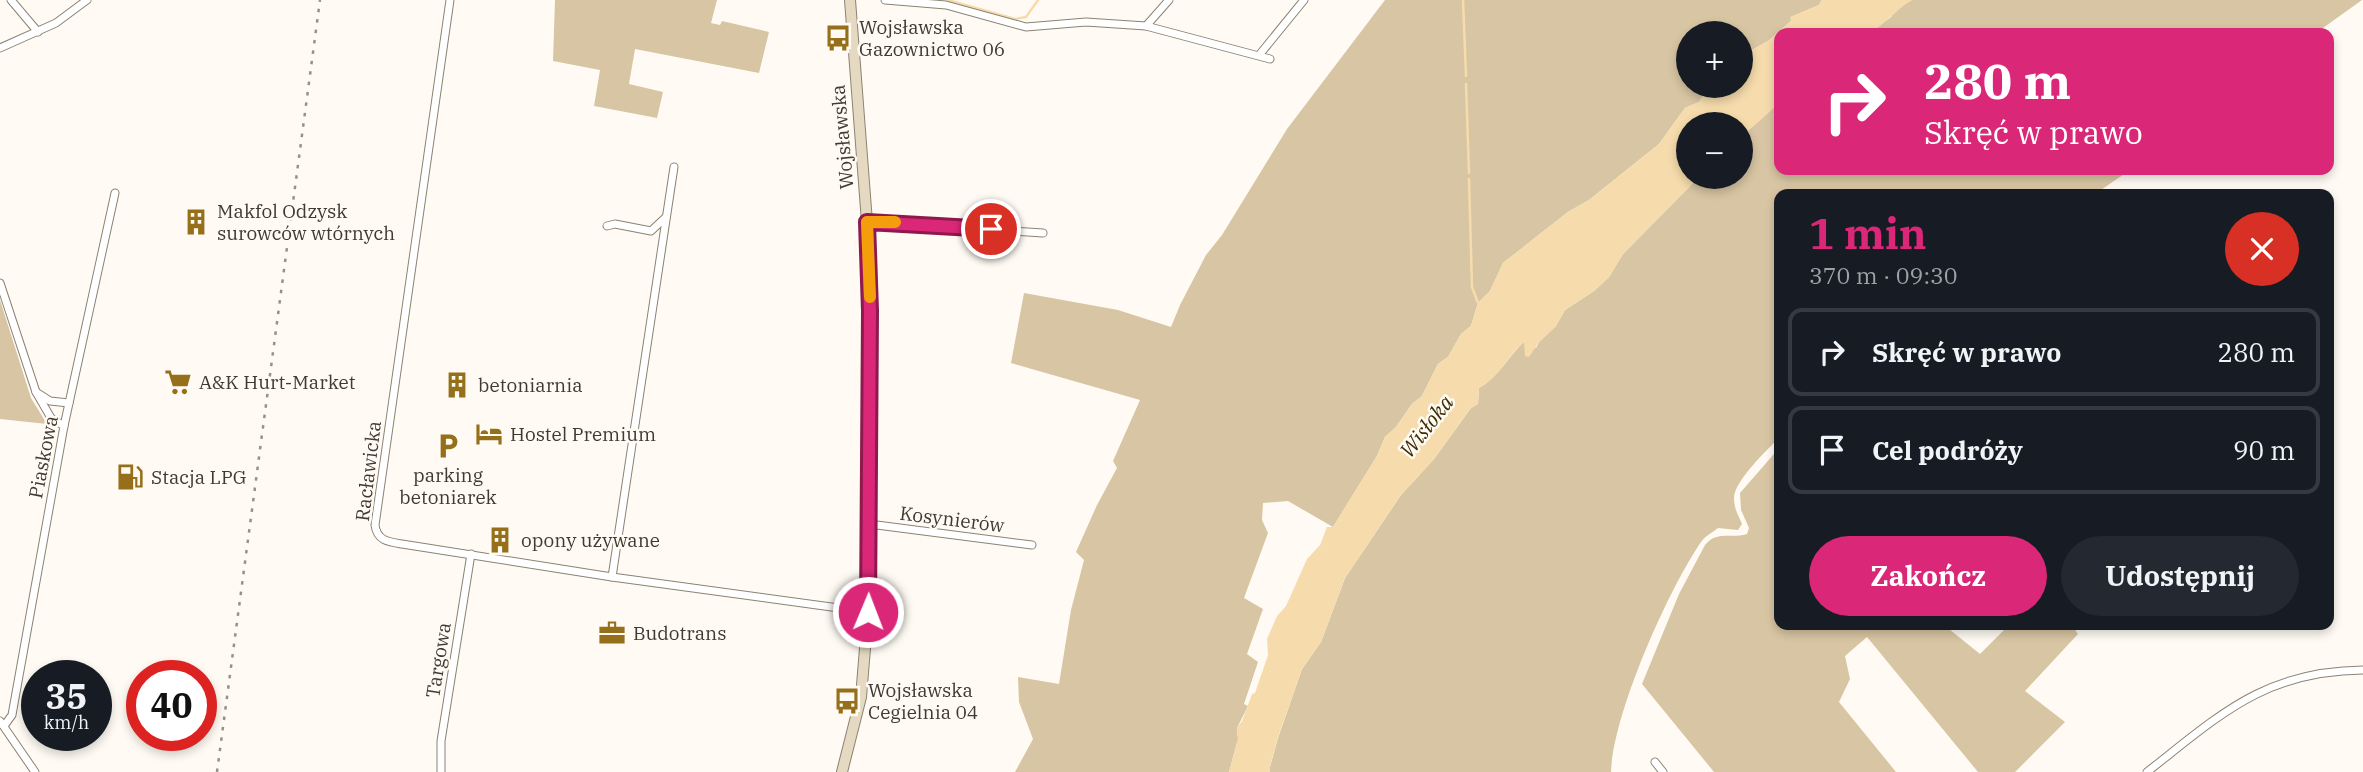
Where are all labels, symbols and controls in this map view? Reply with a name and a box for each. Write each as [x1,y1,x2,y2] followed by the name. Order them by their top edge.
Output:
[859,15,1005,61] place label: Wojsławska Gazownictwo 06
[1676,21,1753,189] map controls
[1676,21,1753,98] button: +
[823,23,853,53] bus stop icon: Wojsławska Gazownictwo 06
[1924,49,2071,112] text: 280 m
[1809,56,1900,147] icon: right
[825,84,859,190] street label: Wojsławska
[1924,111,2143,153] text: Skręć w prawo
[1676,112,1753,189] button: −
[217,199,395,245] place label: Makfol Odzysk surowców wtórnych
[961,199,1021,259] pin
[1809,206,1927,261] text: 1 min
[181,207,211,237] building icon: Makfol Odzysk surowców wtórnych
[972,210,1010,248] icon: arrive
[2225,212,2299,286] button: close
[1809,260,1958,290] text: 370 m · 09:30
[1813,333,1851,371] icon: right
[1872,335,2061,369] text: Skręć w prawo
[2217,335,2295,369] text: 280 m
[163,367,193,397] supermarket icon: A&K Hurt-Market
[199,370,356,394] place label: A&K Hurt-Market
[442,370,472,400] building icon: betoniarnia
[478,373,583,397] place label: betoniarnia
[1393,389,1460,463] water label: Wisłoka
[23,414,63,500] street label: Piaskowa
[350,419,386,523] street label: Racławicka
[474,419,504,449] hotel icon: Hostel Premium
[510,422,656,446] place label: Hostel Premium
[433,431,463,461] parking icon: parking betoniarek
[1813,431,1851,469] icon: arrive
[1872,433,2023,467] text: Cel podróży
[2233,433,2295,467] text: 90 m
[115,462,145,492] fuel station icon: Stacja LPG
[399,463,497,509] place label: parking betoniarek
[151,465,246,489] place label: Stacja LPG
[898,501,1006,537] street label: Kosynierów
[485,525,515,555] building icon: opony używane
[521,528,660,552] place label: opony używane
[1809,536,2047,616] button: Zakończ
[2061,536,2299,616] button: Udostępnij
[831,575,905,649] position arrow
[597,618,627,648] office icon: Budotrans
[420,620,456,700] street label: Targowa
[633,621,726,645] place label: Budotrans
[126,660,217,751] speed limit sign: 40
[45,673,88,719] text: 35
[868,678,978,724] place label: Wojsławska Cegielnia 04
[832,686,862,716] bus stop icon: Wojsławska Cegielnia 04
[44,711,89,734] text: km/h

